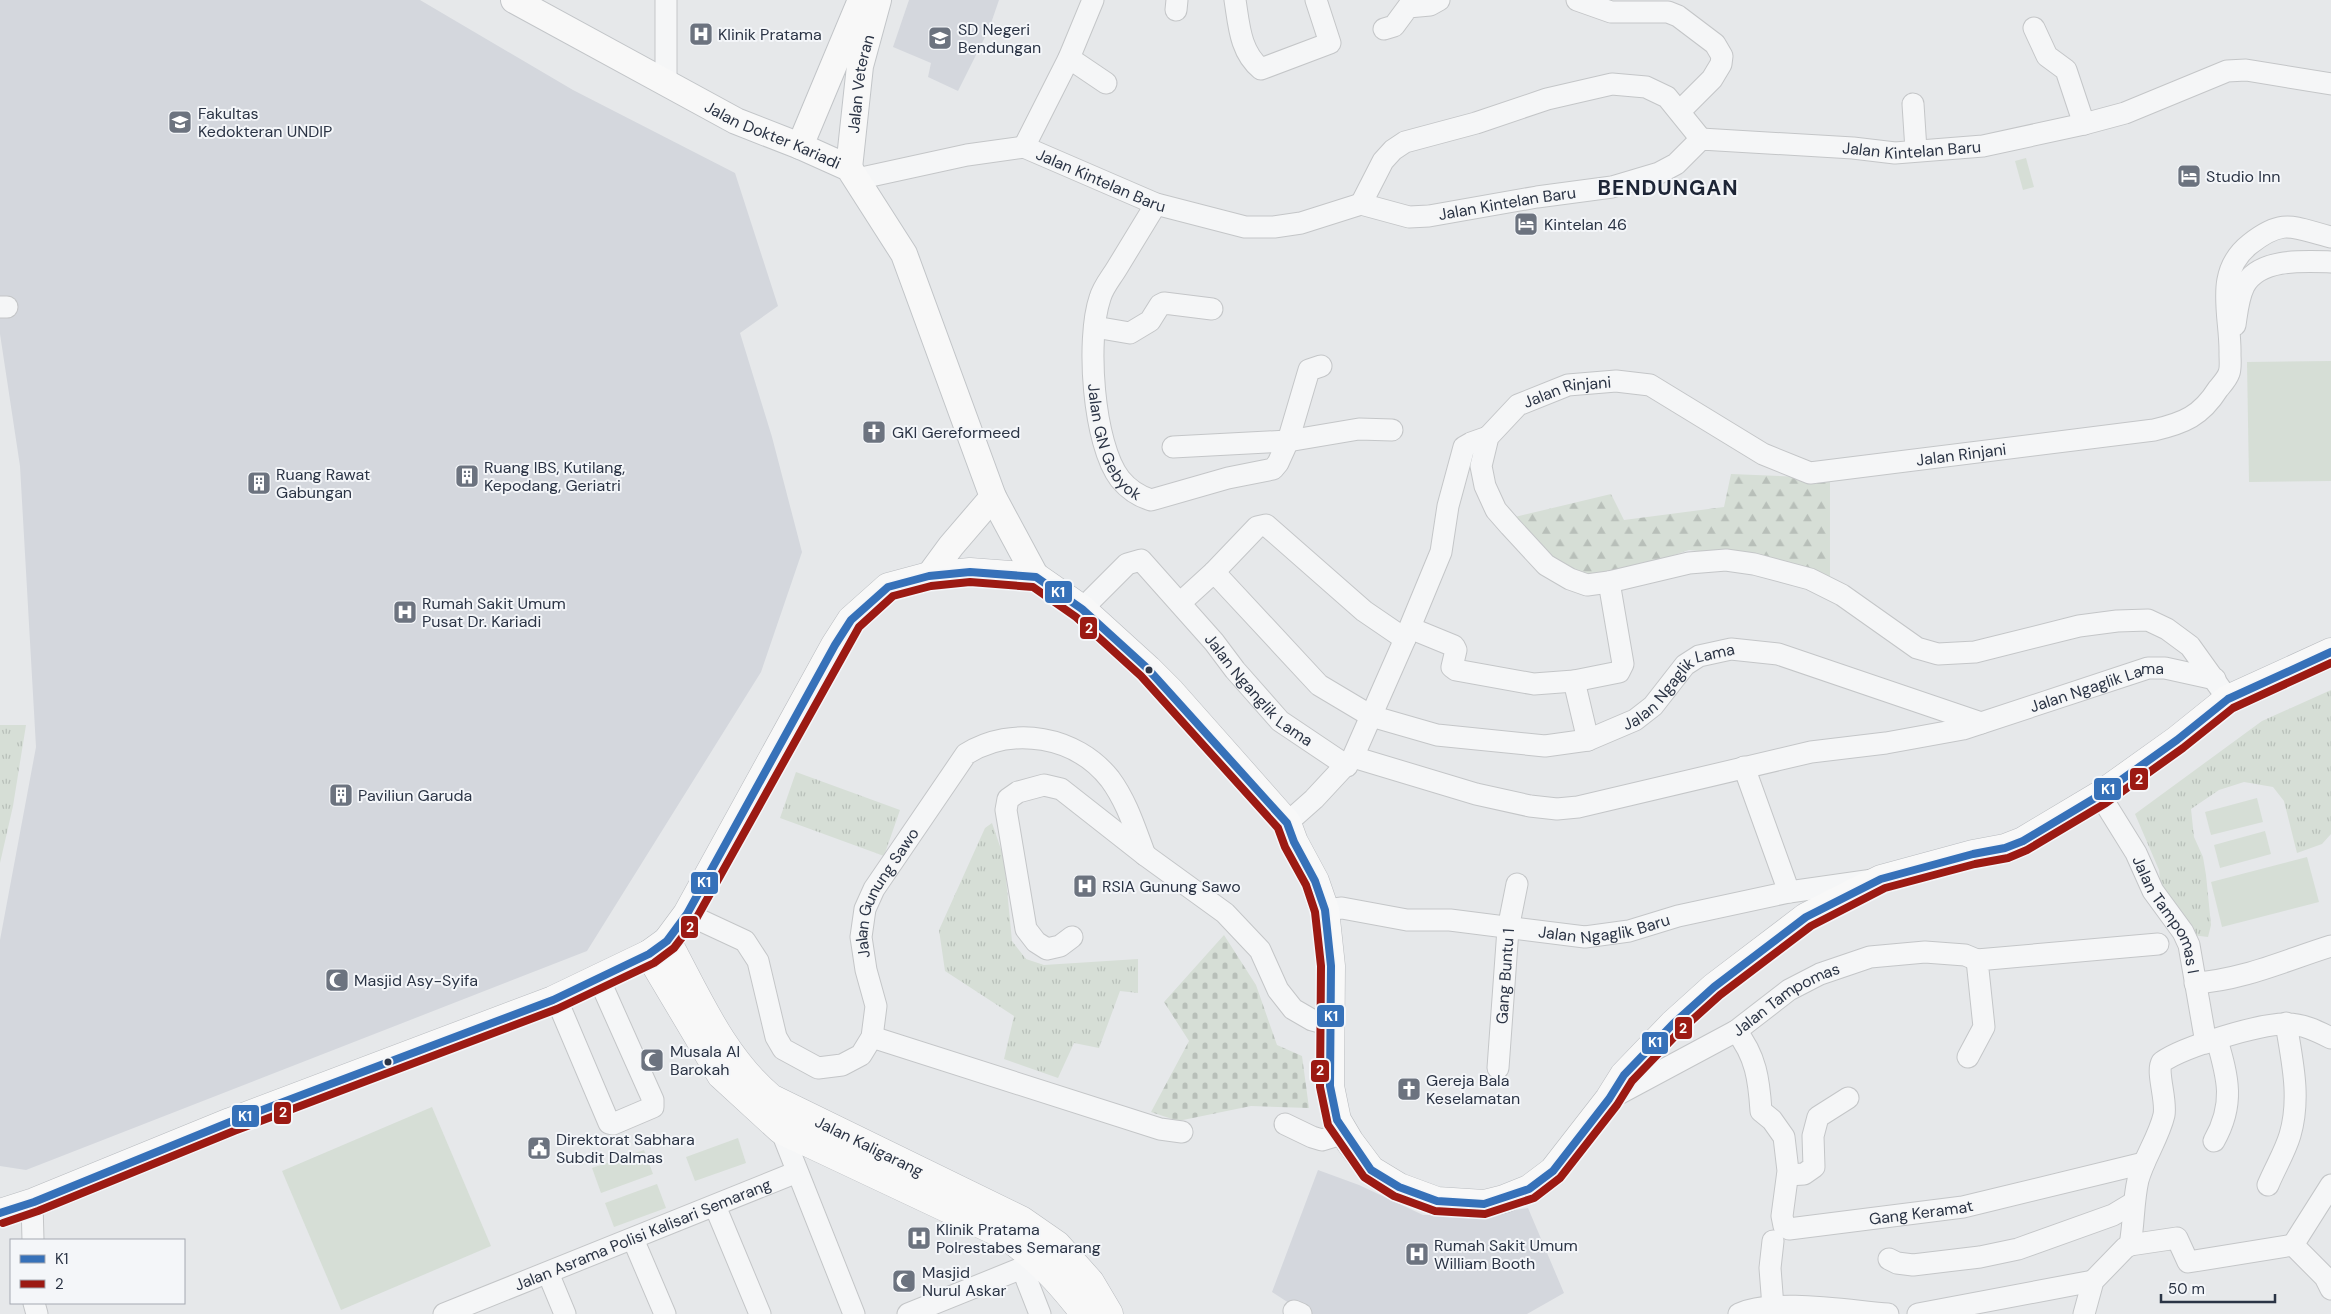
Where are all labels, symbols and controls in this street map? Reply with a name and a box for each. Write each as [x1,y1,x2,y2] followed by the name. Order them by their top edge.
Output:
[958,19,1041,58] place label: SD Negeri Bendungan
[688,21,714,47] hospital icon: Klinik Pratama
[718,24,822,45] place label: Klinik Pratama
[927,25,953,51] school or university icon: SD Negeri Bendungan
[842,32,879,134] street label: Jalan Veteran
[701,95,844,173] street label: Jalan Dokter Kariadi
[198,103,332,142] place label: Fakultas Kedokteran UNDIP
[167,109,193,135] school or university icon: Fakultas Kedokteran UNDIP
[1842,136,1982,164] street label: Jalan Kintelan Baru
[1033,143,1168,217] street label: Jalan Kintelan Baru
[2176,163,2202,189] hotel icon: Studio Inn
[2206,166,2280,187] place label: Studio Inn
[1597,174,1739,202] district label: BENDUNGAN
[1437,181,1577,225] street label: Jalan Kintelan Baru
[1513,211,1539,237] hotel icon: Kintelan 46
[1544,214,1627,235] place label: Kintelan 46
[1520,371,1612,412] street label: Jalan Rinjani
[1084,383,1145,505] street label: Jalan GN Gebyok
[861,419,887,445] church icon: GKI Gereformeed
[892,422,1020,443] place label: GKI Gereformeed
[1915,438,2007,470] street label: Jalan Rinjani
[484,457,625,496] place label: Ruang IBS, Kutilang, Kepodang, Geriatri
[454,463,480,489] building icon: Ruang IBS, Kutilang, Kepodang, Geriatri
[276,464,370,503] place label: Ruang Rawat Gabungan
[246,470,272,496] building icon: Ruang Rawat Gabungan
[1044,580,1073,604] line badge: K1
[1051,583,1065,601] text: K1
[422,593,566,632] place label: Rumah Sakit Umum Pusat Dr. Kariadi
[392,599,418,625] hospital icon: Rumah Sakit Umum Pusat Dr. Kariadi
[1079,616,1098,640] line badge: 2
[1085,619,1093,637] text: 2
[1200,629,1317,751] street label: Jalan Nganglik Lama
[1619,638,1736,735] street label: Jalan Ngaglik Lama
[2027,658,2164,717] street label: Jalan Ngaglik Lama
[1144,665,1154,675] unlabelled marker
[2129,767,2149,791] line badge: 2
[2135,770,2143,788] text: 2
[2093,777,2122,801] line badge: K1
[2101,780,2115,798] text: K1
[328,782,354,808] building icon: Paviliun Garuda
[358,785,472,806] place label: Paviliun Garuda
[850,823,923,960] street label: Jalan Gunung Sawo
[2128,852,2204,975] street label: Jalan Tampomas I
[690,871,719,895] line badge: K1
[697,873,711,891] text: K1
[1072,873,1098,899] hospital icon: RSIA Gunung Sawo
[1102,876,1241,897] place label: RSIA Gunung Sawo
[1537,909,1672,948] street label: Jalan Ngaglik Baru
[680,915,699,939] line badge: 2
[686,918,694,936] text: 2
[1491,928,1519,1025] street label: Gang Buntu 1
[1728,958,1842,1041] street label: Jalan Tampomas
[324,967,350,993] mosque icon: Masjid Asy-Syifa
[354,970,478,991] place label: Masjid Asy-Syifa
[1316,1004,1345,1028] line badge: K1
[1324,1007,1338,1025] text: K1
[1674,1016,1693,1040] line badge: 2
[1679,1019,1687,1037] text: 2
[1641,1031,1669,1055] line badge: K1
[1648,1033,1662,1051] text: K1
[670,1041,740,1080] place label: Musala Al Barokah
[639,1047,665,1073] mosque icon: Musala Al Barokah
[383,1057,393,1067] unlabelled marker
[1310,1059,1330,1083] line badge: 2
[1316,1061,1324,1079] text: 2
[1426,1070,1520,1109] place label: Gereja Bala Keselamatan
[1396,1076,1422,1102] church icon: Gereja Bala Keselamatan
[273,1101,292,1125] line badge: 2
[279,1103,287,1121] text: 2
[231,1104,260,1128] line badge: K1
[238,1107,252,1125] text: K1
[812,1111,927,1181] street label: Jalan Kaligarang
[556,1129,695,1168] place label: Direktorat Sabhara Subdit Dalmas
[526,1135,552,1161] public building icon: Direktorat Sabhara Subdit Dalmas
[511,1173,774,1295] street label: Jalan Asrama Polisi Kalisari Semarang
[1868,1194,1975,1229] street label: Gang Keramat
[936,1219,1101,1258] place label: Klinik Pratama Polrestabes Semarang
[906,1225,932,1251] hospital icon: Klinik Pratama Polrestabes Semarang
[1434,1235,1578,1274] place label: Rumah Sakit Umum William Booth
[10,1239,185,1304] legend
[1404,1241,1430,1267] hospital icon: Rumah Sakit Umum William Booth
[55,1249,68,1269] text: K1
[922,1262,1006,1301] place label: Masjid Nurul Askar
[891,1268,917,1294] mosque icon: Masjid Nurul Askar
[2161,1272,2275,1304] scale bar
[55,1274,64,1294] text: 2
[2168,1279,2205,1299] text: 50 m

